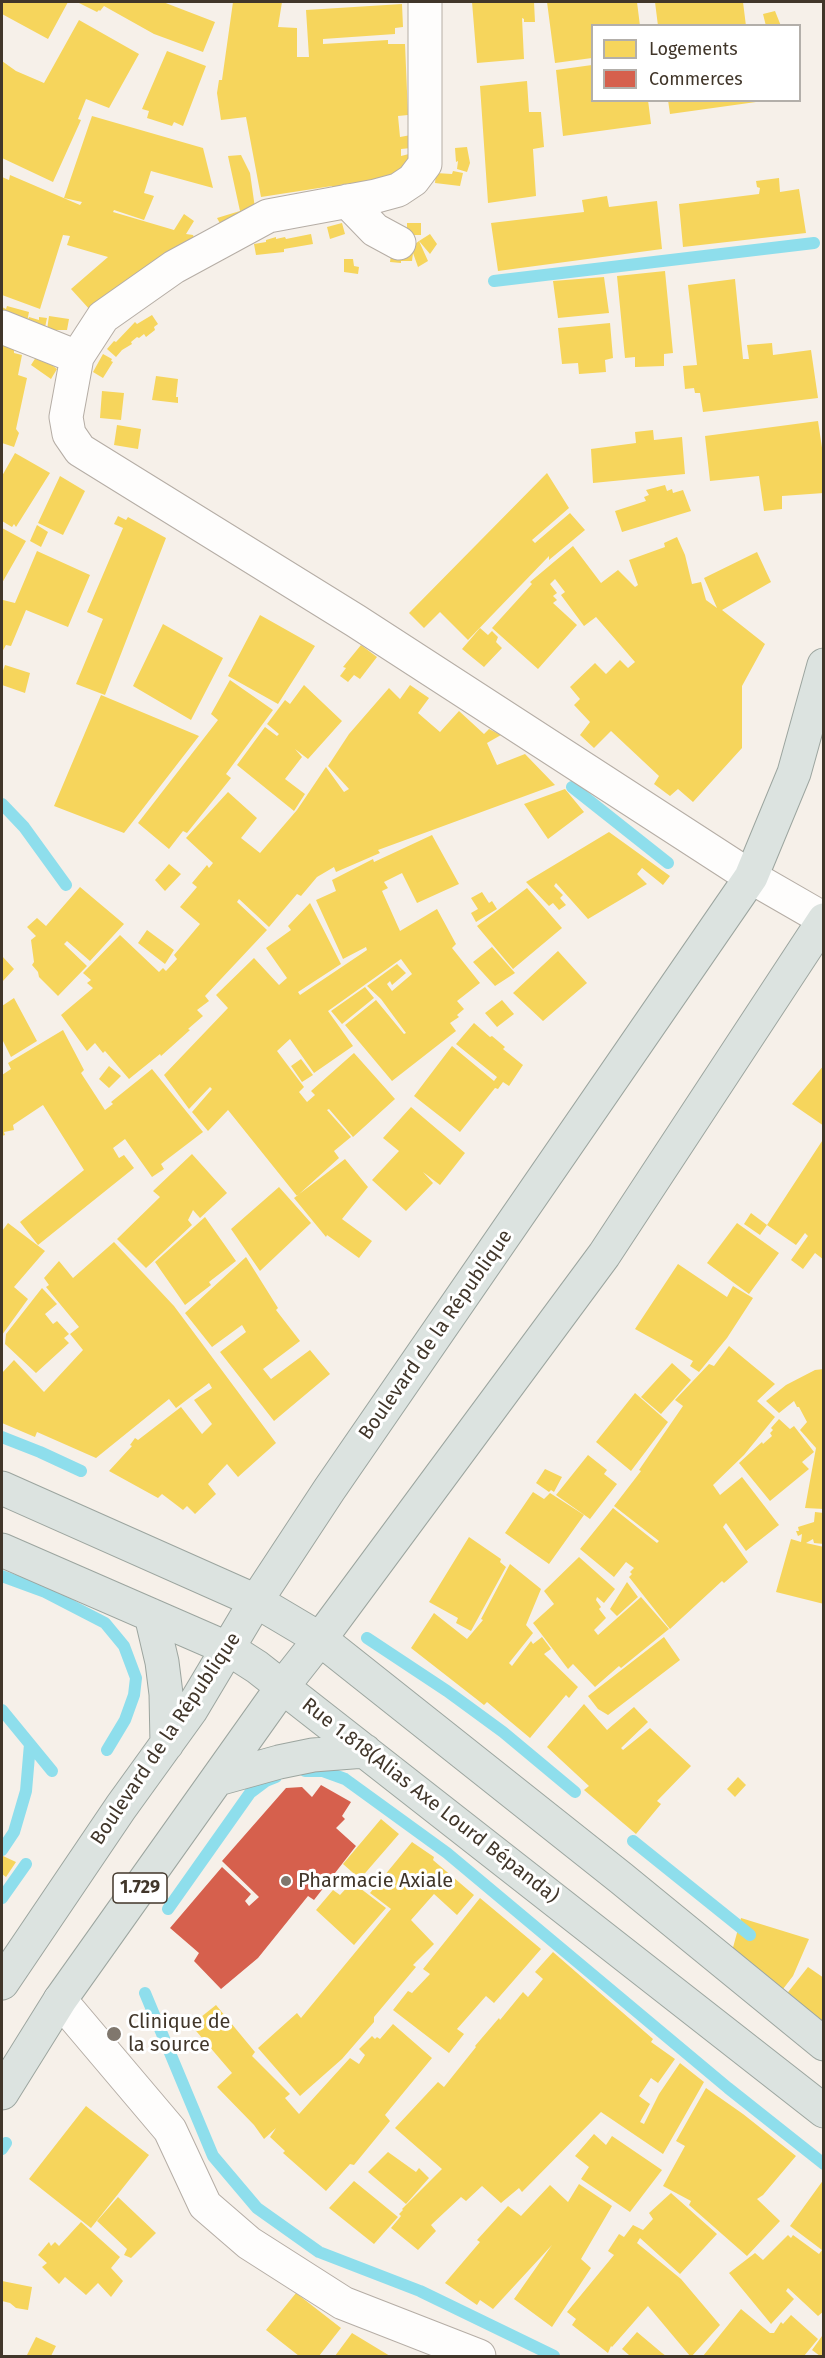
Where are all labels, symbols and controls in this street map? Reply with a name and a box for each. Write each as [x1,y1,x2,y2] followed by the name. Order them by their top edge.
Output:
[591,24,801,102] legend
[649,38,738,60] text: Logements
[649,68,743,90] text: Commerces
[354,1225,518,1445] street label: Boulevard de la République
[86,1628,246,1850] street label: Boulevard de la République
[297,1693,563,1909] street label: Rue 1.818(Alias Axe Lourd Bépanda)
[298,1869,453,1893] place label: Pharmacie Axiale
[113,1873,167,1903] road number: 1.729
[279,1874,293,1888] marker: Pharmacie Axiale
[128,2010,231,2057] place label: Clinique de la source
[105,2025,123,2043] marker: Clinique de la source

